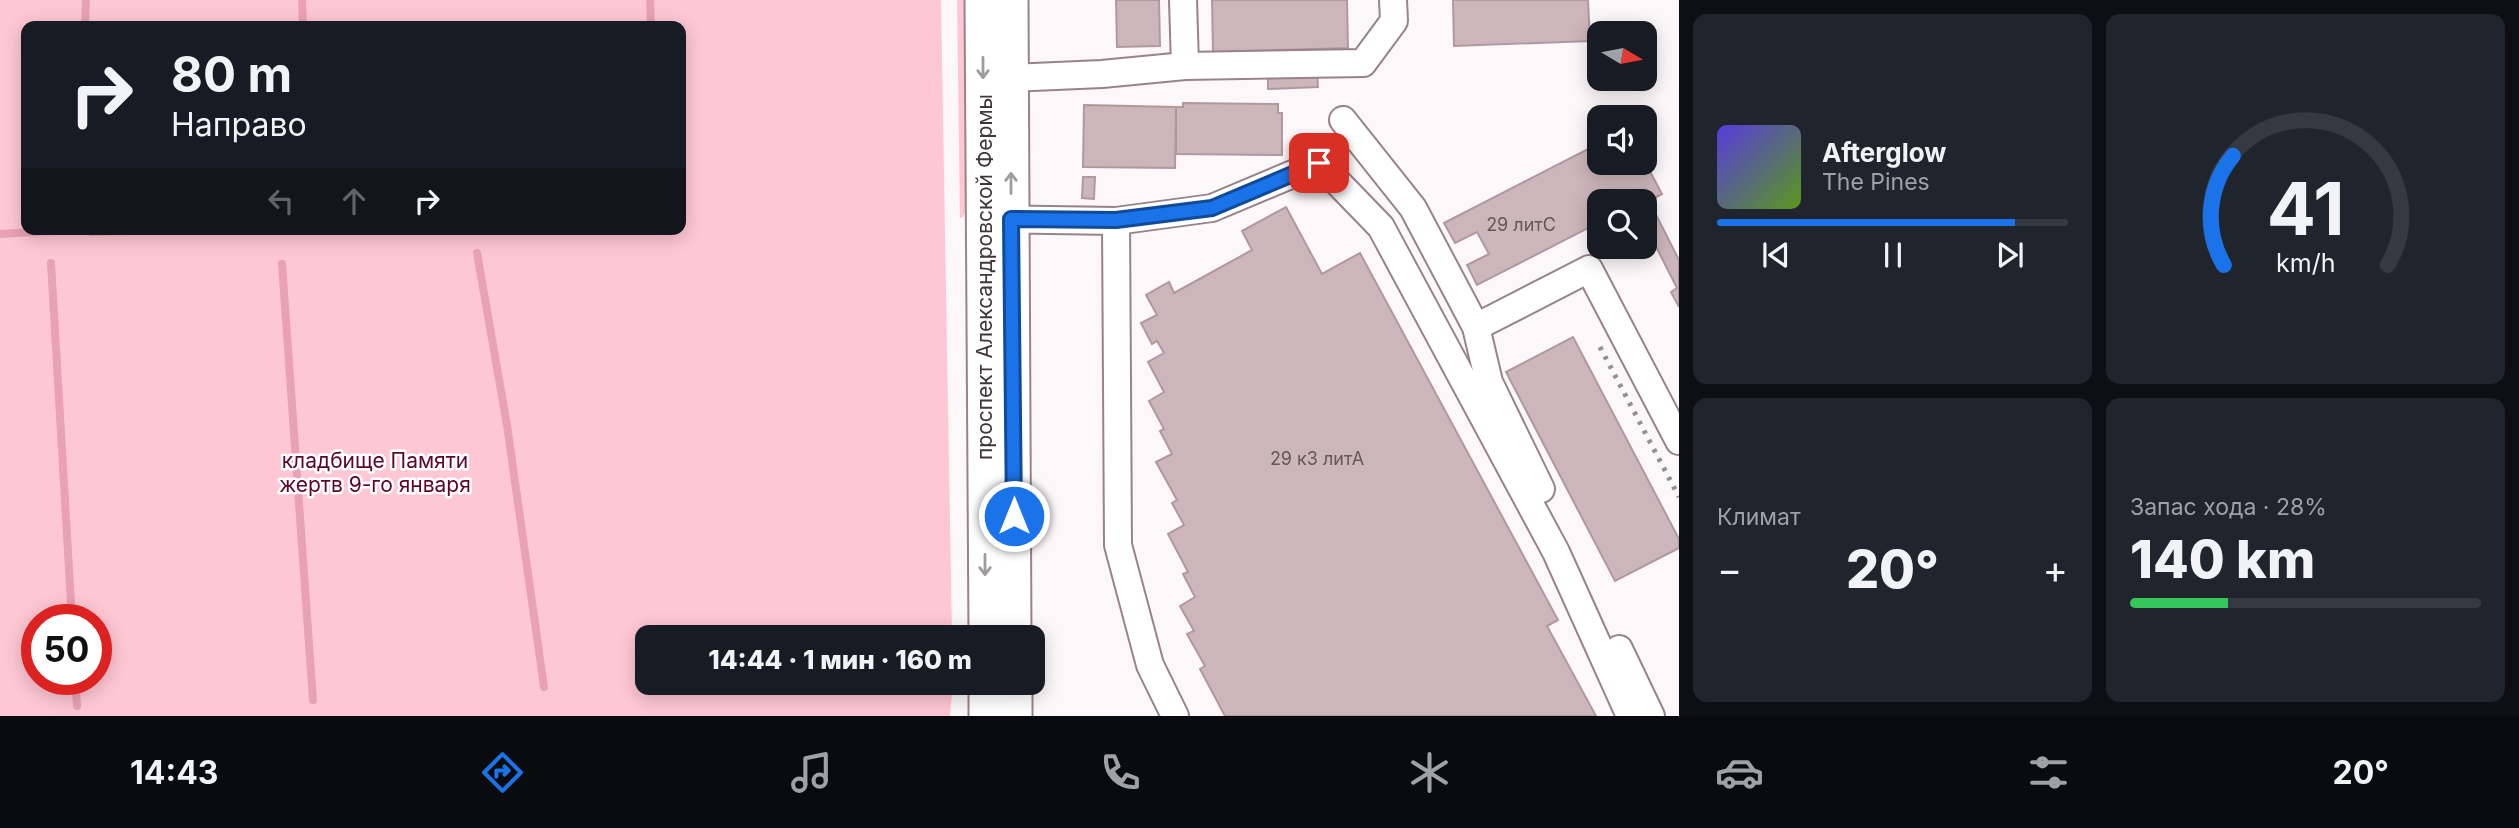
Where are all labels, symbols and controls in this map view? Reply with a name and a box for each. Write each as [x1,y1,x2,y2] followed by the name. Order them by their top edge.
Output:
[1587,21,1657,91] north arrow
[1587,21,1657,259] map controls
[171,45,292,104] text: 80 m
[56,49,147,140] icon: right
[976,56,990,79] one-way arrow
[972,94,997,460] street label: проспект Александровской Фермы
[171,105,307,144] text: Направо
[1587,105,1657,175] button: sound
[1289,133,1349,193] pin
[1822,137,1946,168] text: Afterglow
[1300,144,1338,182] icon: arrive
[2267,165,2344,254] text: 41
[1822,168,1930,196] text: The Pines
[1004,172,1018,195] one-way arrow
[262,182,300,220] icon: left
[335,182,373,220] icon: ahead
[408,182,446,220] icon: right
[1587,189,1657,259] button: search
[1486,214,1556,235] house number: 29 литС
[1757,236,1795,274] icon: previous
[1874,236,1912,274] icon: pause
[1991,236,2029,274] icon: next
[2276,248,2335,278] text: km/h
[279,448,471,497] park label: кладбище Памяти жертв 9-го января
[1270,448,1364,469] house number: 29 к3 литА
[977,479,1051,553] position arrow
[2130,493,2327,521] text: Запас хода · 28%
[1717,503,1801,531] text: Климат
[2130,528,2315,591] text: 140 km
[1846,538,1939,601] text: 20°
[1717,546,1742,592] text: −
[2043,546,2068,592] text: +
[979,553,992,576] one-way arrow
[21,604,112,695] speed limit sign: 50
[708,644,972,675] text: 14:44 · 1 мин · 160 m
[478,748,527,797] icon: directions
[787,748,836,797] icon: music
[1096,748,1145,797] icon: phone
[1405,748,1454,797] icon: climate
[1715,748,1764,797] icon: car
[2024,748,2073,797] icon: filters
[130,753,218,792] text: 14:43
[2333,753,2389,792] text: 20°

